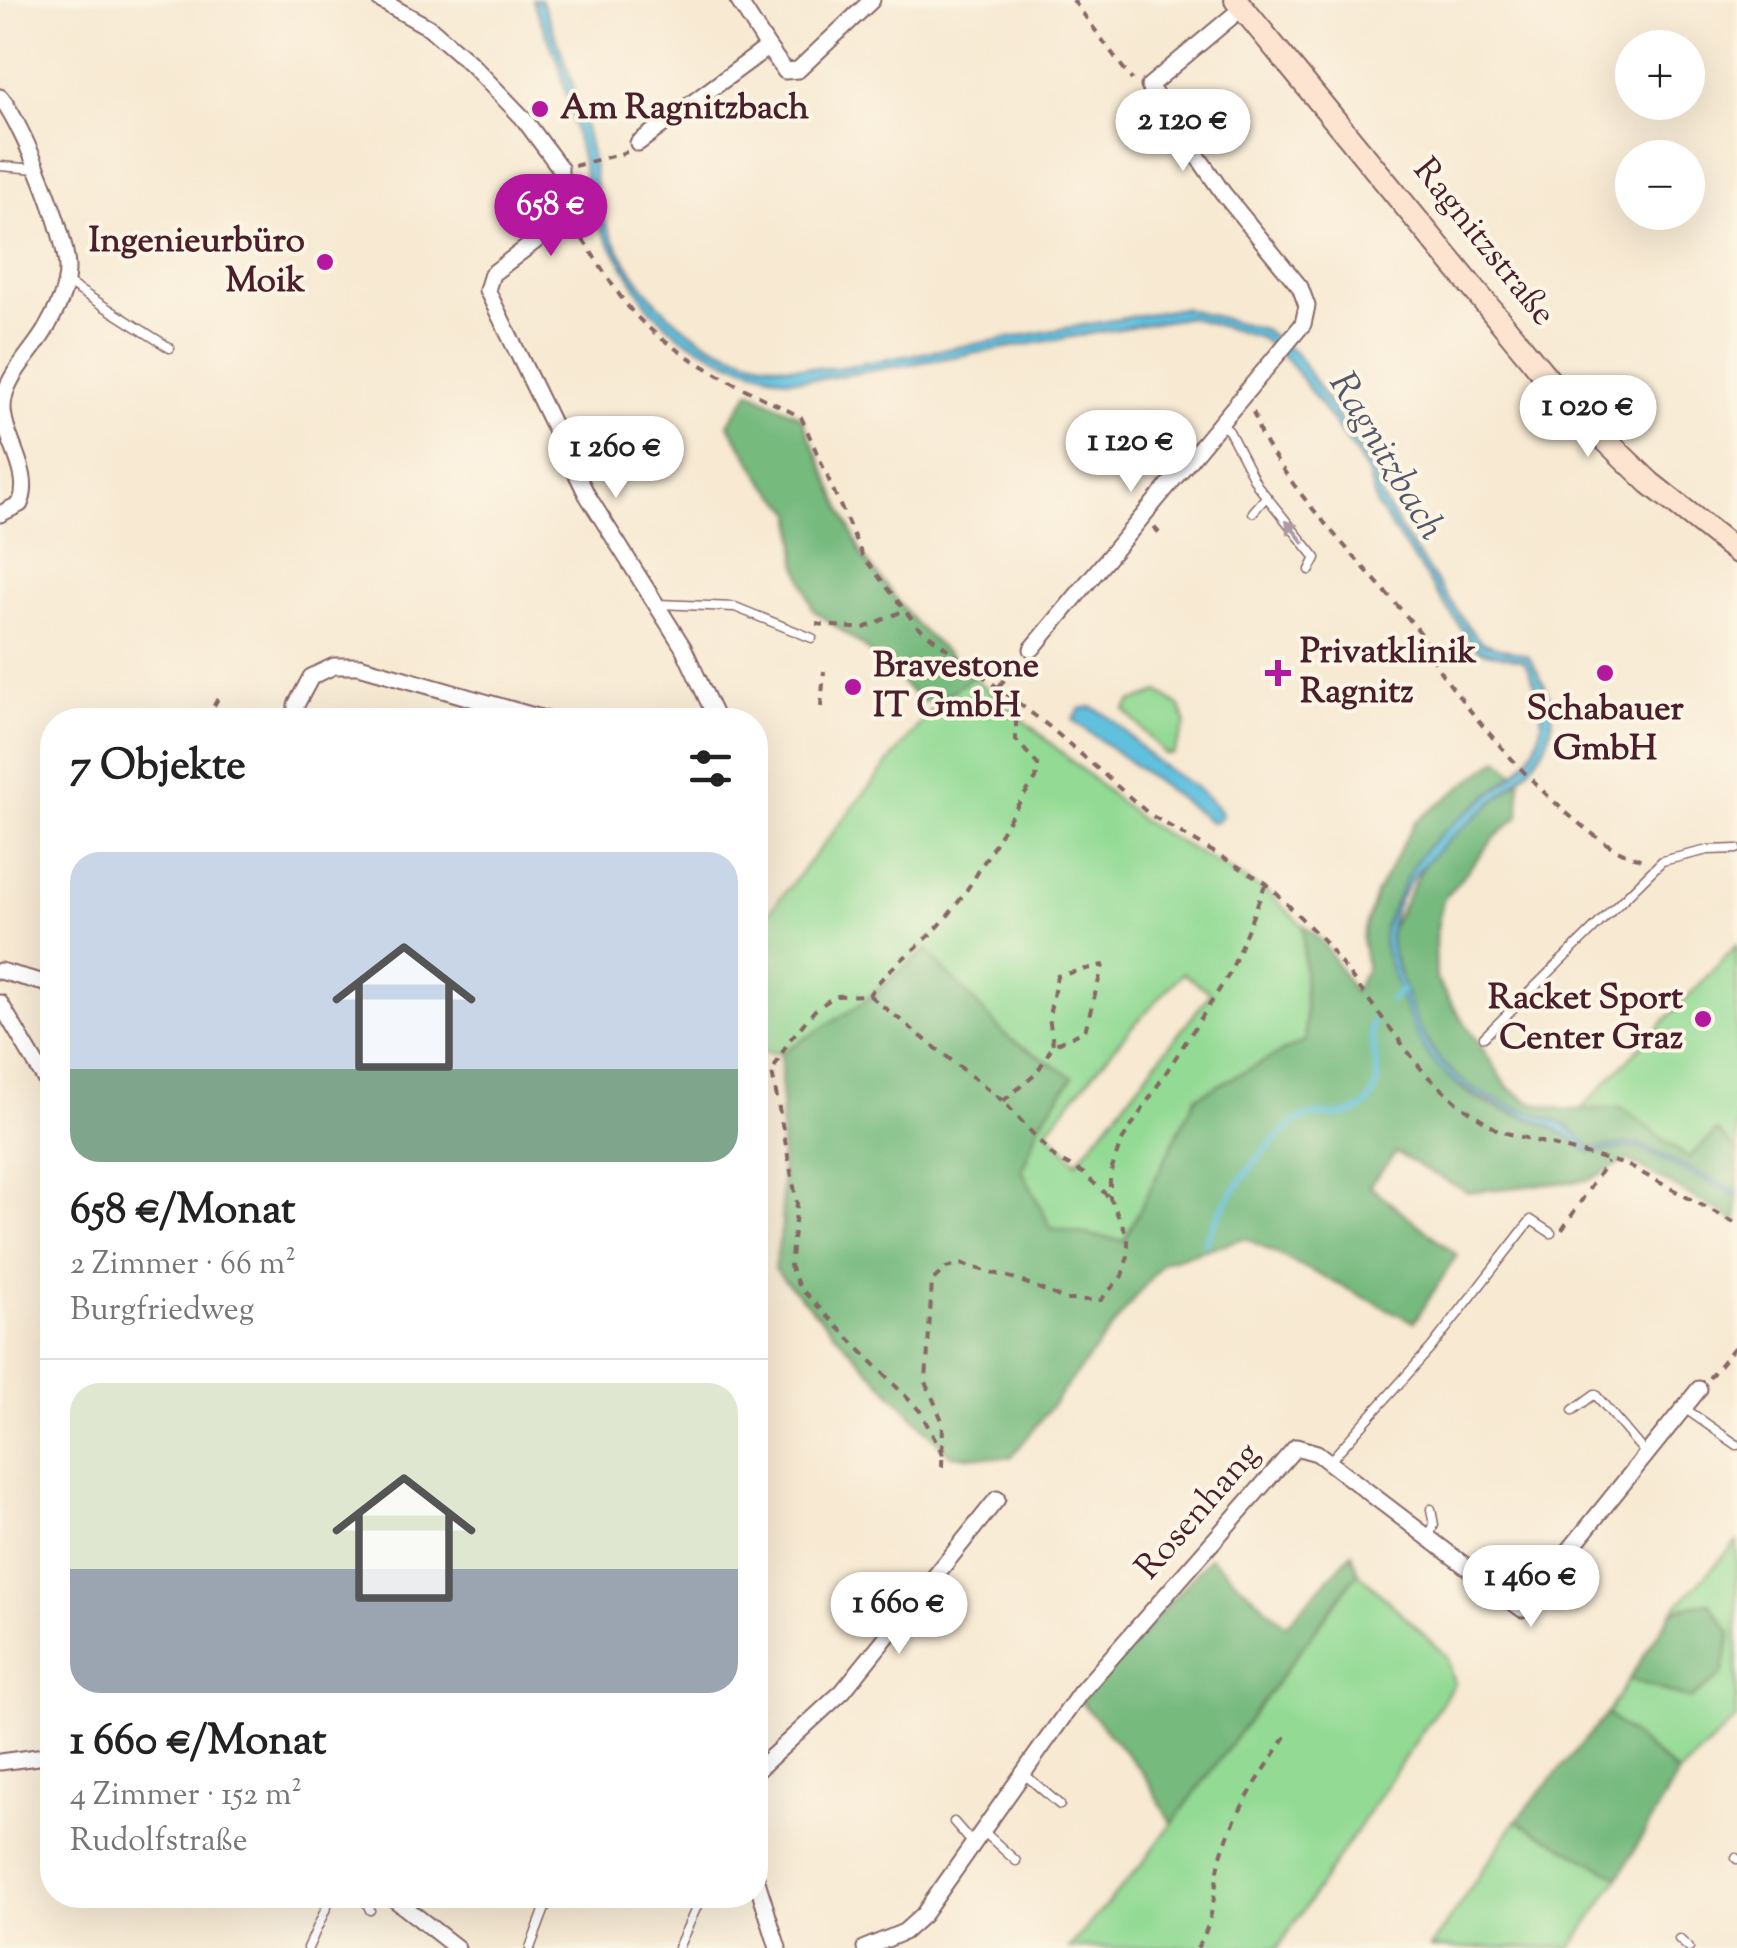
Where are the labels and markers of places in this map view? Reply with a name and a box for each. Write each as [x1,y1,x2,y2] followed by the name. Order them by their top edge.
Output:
[560,84,809,135] place label: Am Ragnitzbach
[1091,89,1275,174] pin: 2 120 €
[529,98,551,120] marker: Am Ragnitzbach
[481,174,621,259] pin: 658 €
[89,217,305,308] place label: Ingenieurbüro Moik
[314,251,336,273] marker: Ingenieurbüro Moik
[1496,375,1680,460] pin: 1 020 €
[1039,410,1223,495] pin: 1 120 €
[524,416,708,501] pin: 1 260 €
[1300,628,1477,719] place label: Privatklinik Ragnitz
[873,642,1039,733] place label: Bravestone IT GmbH
[1265,660,1291,686] marker: Privatklinik Ragnitz
[1594,662,1616,684] marker: Schabauer GmbH
[842,676,864,698] marker: Bravestone IT GmbH
[1526,685,1684,776] place label: Schabauer GmbH
[1488,974,1683,1065] place label: Racket Sport Center Graz
[1692,1008,1714,1030] marker: Racket Sport Center Graz
[1439,1545,1623,1630] pin: 1 460 €
[807,1572,991,1657] pin: 1 660 €

